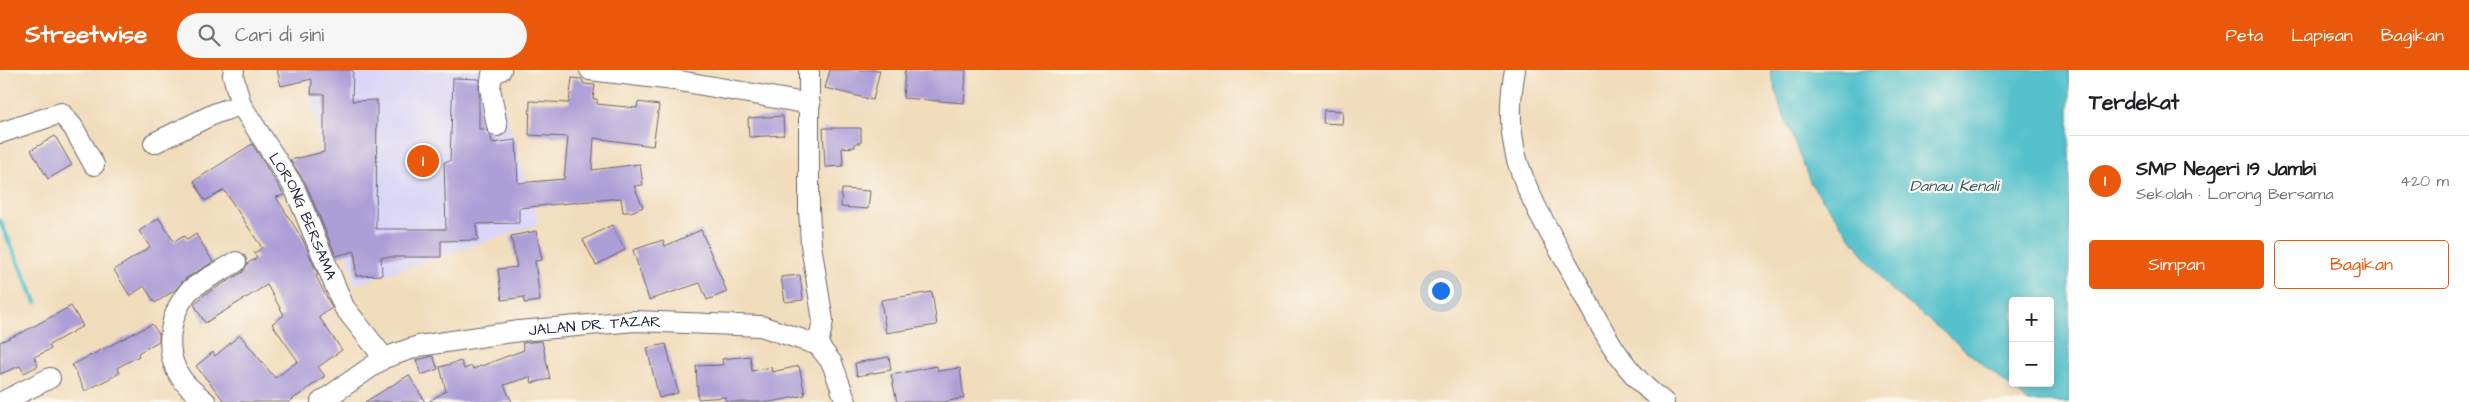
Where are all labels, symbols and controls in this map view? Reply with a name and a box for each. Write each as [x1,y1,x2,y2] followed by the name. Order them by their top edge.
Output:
[177,13,527,58] search box
[25,18,147,52] text: Streetwise
[195,21,223,49] icon: search
[235,22,324,49] text: Cari di sini
[2226,23,2263,48] text: Peta
[2291,23,2353,48] text: Lapisan
[2381,23,2444,48] text: Bagikan
[2089,88,2179,117] text: Terdekat
[407,142,439,180] pin: 1
[264,149,342,283] street label: LORONG BERSAMA
[2136,156,2316,183] text: SMP Negeri 19 Jambi
[2104,170,2106,192] text: 1
[2400,170,2449,192] text: 420 m
[1910,175,2001,197] water label: Danau Kenali
[2136,183,2334,205] text: Sekolah · Lorong Bersama
[2089,240,2264,289] button: Simpan
[2274,240,2449,289] button: Bagikan
[1428,278,1454,304] your location
[2009,297,2054,387] map controls
[2009,297,2054,342] button: +
[528,311,661,341] street label: JALAN DR. TAZAR
[2009,342,2054,387] button: −

